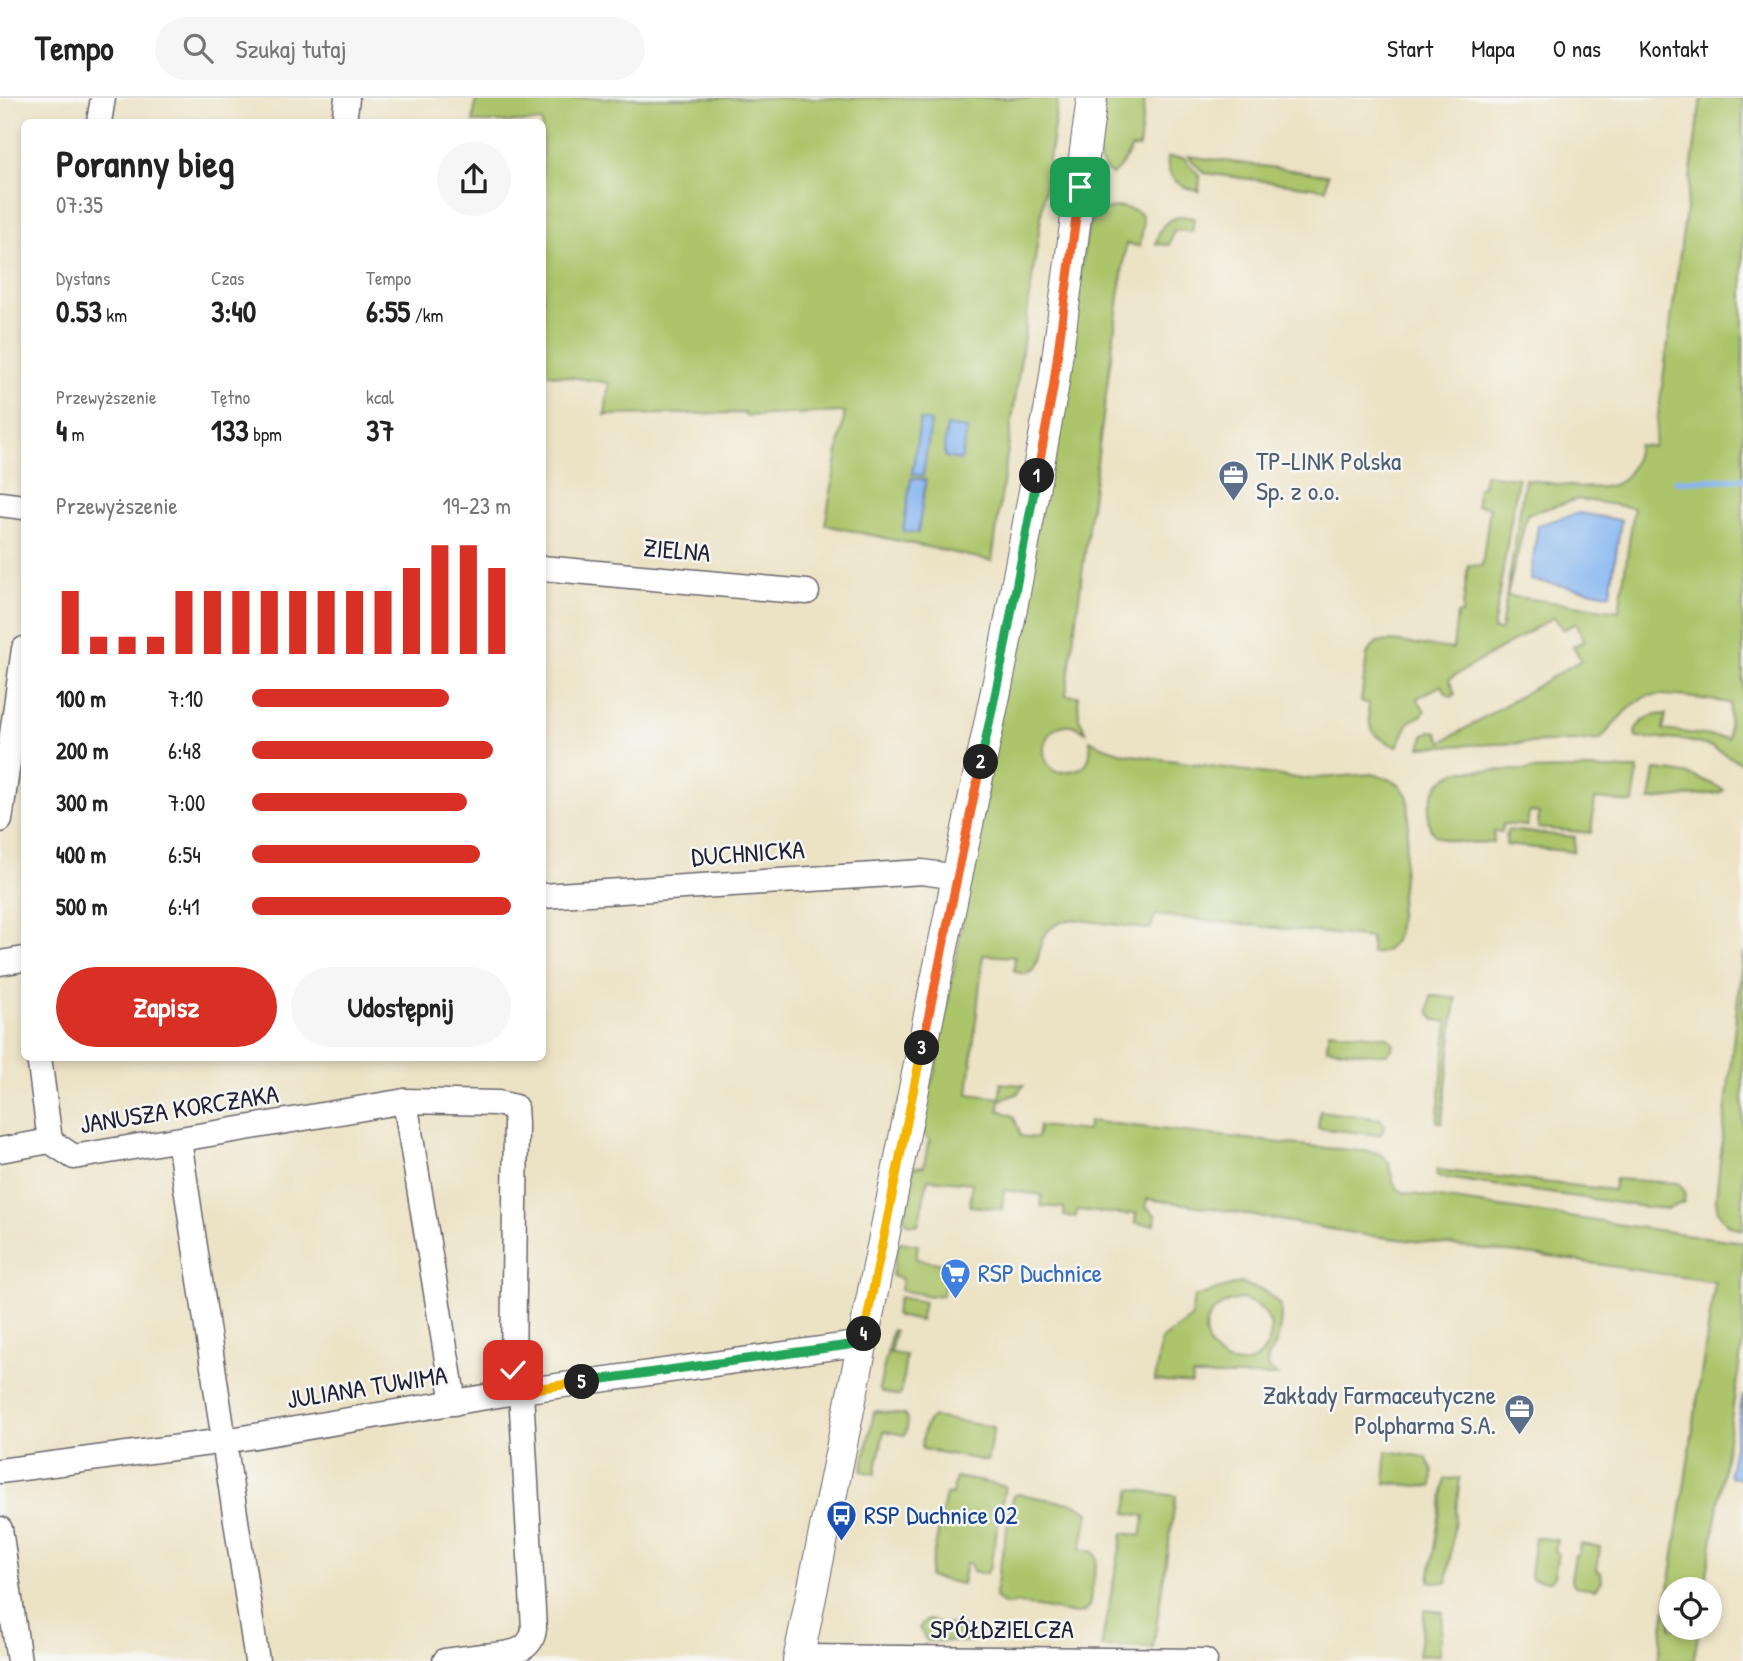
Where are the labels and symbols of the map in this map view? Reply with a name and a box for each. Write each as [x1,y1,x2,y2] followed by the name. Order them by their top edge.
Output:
[1050,157,1110,217] pin
[1256,443,1401,508] place label: TP-LINK Polska Sp. z o.o.
[1020,458,1054,494] pin: 1
[1216,459,1250,503] office icon: TP-LINK Polska Sp. z o.o.
[642,529,712,570] street label: ZIELNA
[964,744,998,780] pin: 2
[690,831,806,874] street label: DUCHNICKA
[904,1030,940,1066] pin: 3
[77,1075,281,1141] street label: JANUSZA KORCZAKA
[978,1255,1102,1290] place label: RSP Duchnice
[938,1256,972,1300] supermarket icon: RSP Duchnice
[846,1316,882,1352] pin: 4
[483,1340,543,1400] pin
[284,1357,450,1416] street label: JULIANA TUWIMA
[564,1364,600,1400] pin: 5
[1263,1377,1496,1442] place label: Zakłady Farmaceutyczne Polpharma S.A.
[1502,1393,1536,1437] office icon: Zakłady Farmaceutyczne Polpharma S.A.
[864,1497,1018,1532] place label: RSP Duchnice 02
[824,1498,858,1542] bus stop icon: RSP Duchnice 02
[930,1611,1074,1646] street label: SPÓŁDZIELCZA

